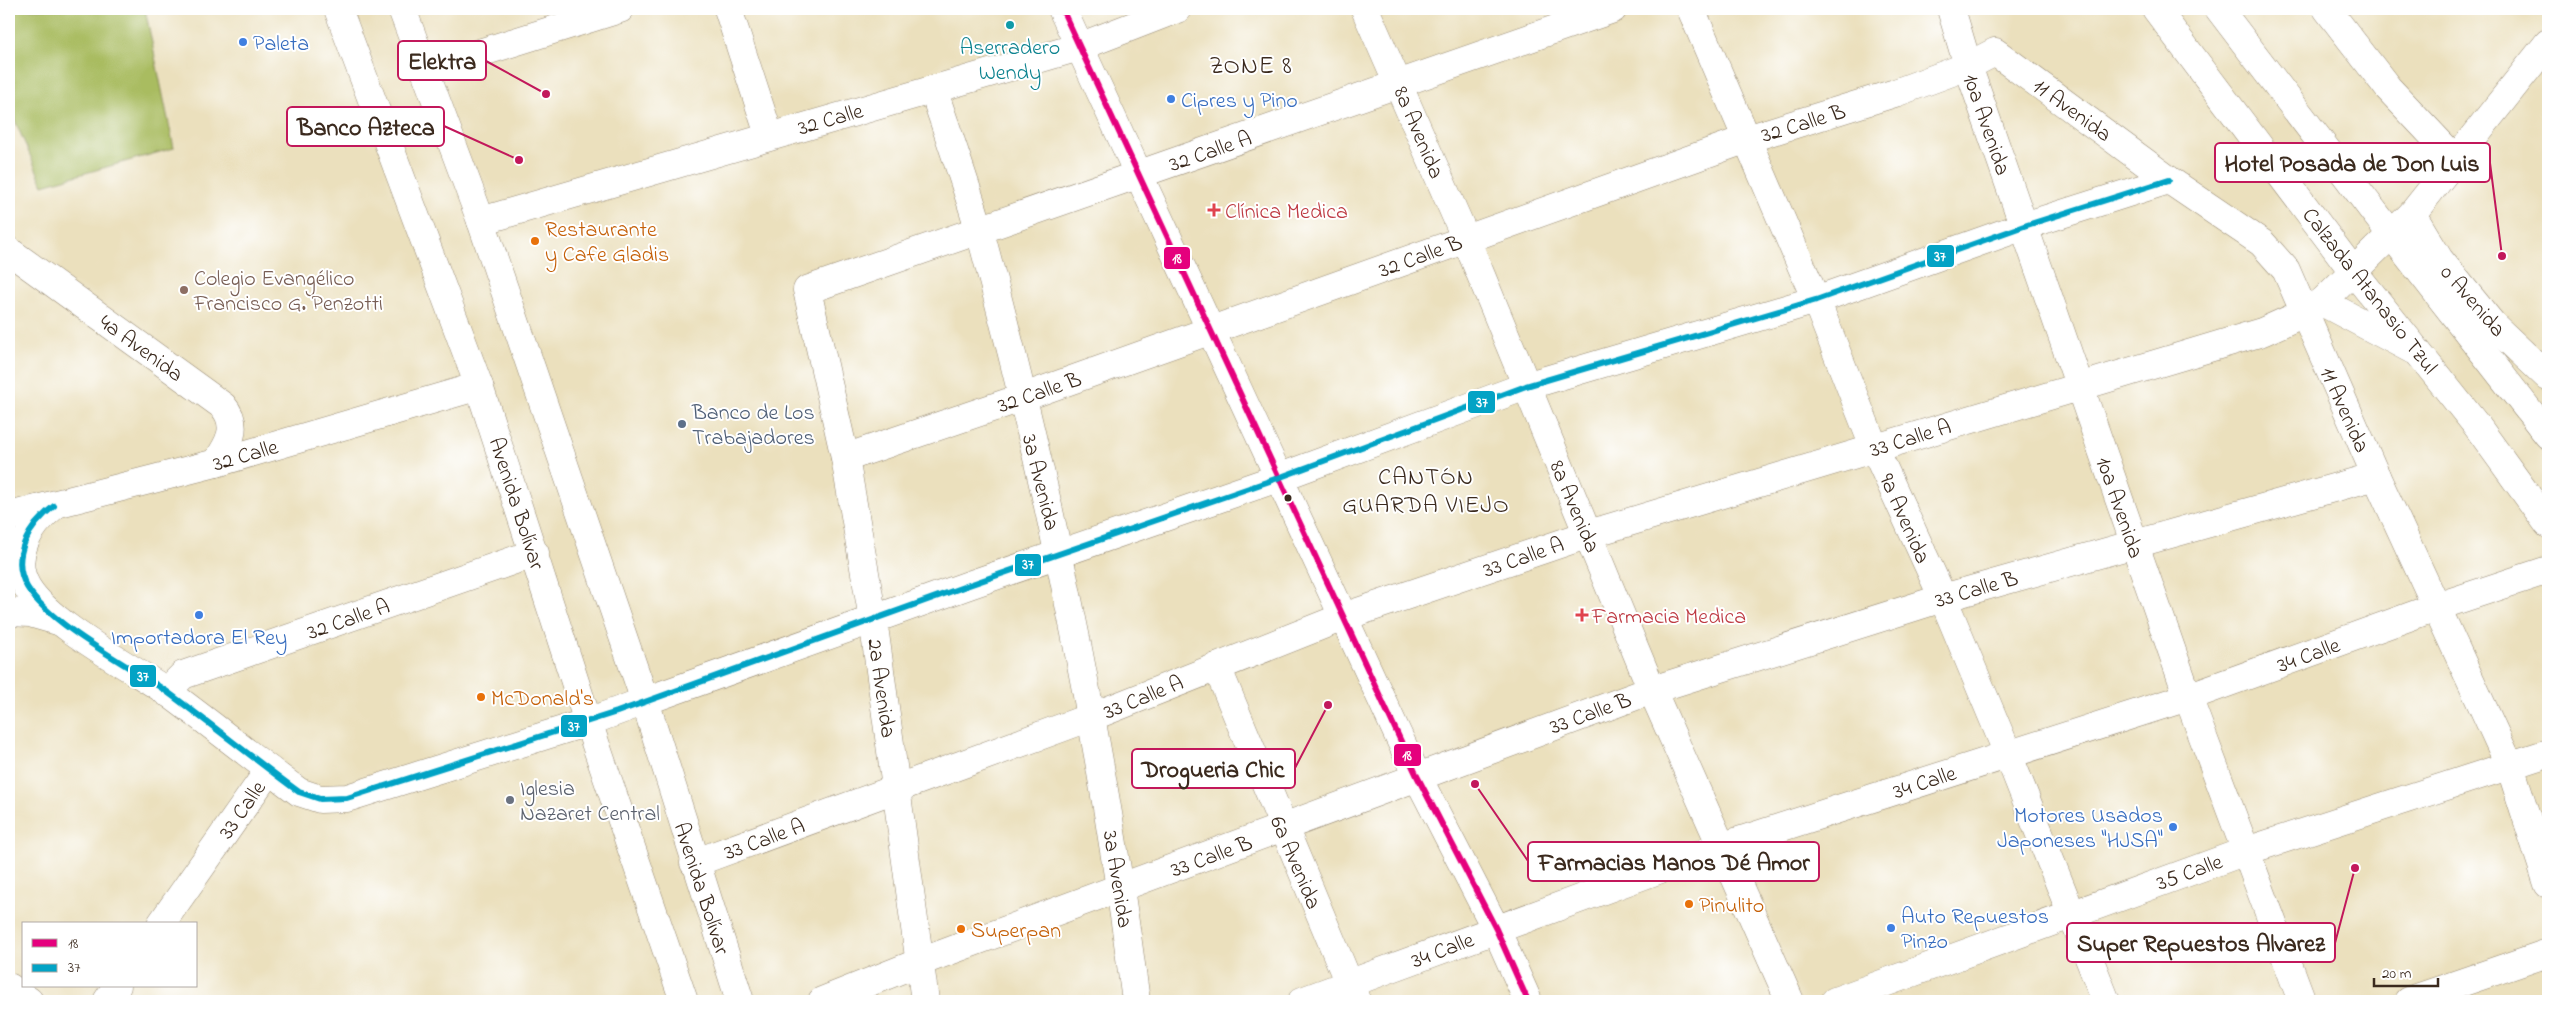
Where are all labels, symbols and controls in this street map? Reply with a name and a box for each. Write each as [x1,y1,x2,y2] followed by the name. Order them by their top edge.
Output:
[1004,19,1016,31] marker: Aserradero Wendy
[253,29,309,61] place label: Paleta
[960,33,1060,91] place label: Aserradero Wendy
[237,36,249,48] marker: Paleta
[398,41,486,80] callout: Elektra
[408,46,476,81] text: Elektra
[1209,49,1293,85] district label: ZONE 8
[1953,70,2017,180] street label: 10a Avenida
[2025,72,2117,151] street label: 11 Avenida
[1384,82,1451,184] street label: 8a Avenida
[1181,86,1298,119] place label: Cipres y Pino
[1165,93,1177,105] marker: Cipres y Pino
[794,96,867,145] street label: 32 Calle
[1758,97,1850,153] street label: 32 Calle B
[287,107,444,146] callout: Banco Azteca
[296,112,435,147] text: Banco Azteca
[1165,124,1257,182] street label: 32 Calle A
[2215,143,2490,182] callout: Hotel Posada de Don Luis
[2224,148,2480,183] text: Hotel Posada de Don Luis
[1225,197,1348,229] place label: Clínica Medica
[2293,202,2444,382] street label: Calzada Atanasio Tzul
[1207,203,1221,217] marker: Clínica Medica
[545,215,669,273] place label: Restaurante y Cafe Gladis
[1375,228,1468,288] street label: 32 Calle B
[529,235,541,247] marker: Restaurante y Cafe Gladis
[1926,244,1955,268] line badge: 37
[1163,246,1191,270] line badge: 18
[1933,247,1946,268] text: 37
[1172,249,1183,270] text: 18
[2431,259,2512,345] street label: 0 Avenida
[193,264,383,321] place label: Colegio Evangélico Francisco G. Penzotti
[178,284,190,296] marker: Colegio Evangélico Francisco G. Penzotti
[91,308,189,391] street label: 4a Avenida
[2310,362,2376,458] street label: 11 Avenida
[994,364,1087,423] street label: 32 Calle B
[1467,390,1496,414] line badge: 37
[1475,393,1488,414] text: 37
[691,398,815,455] place label: Banco de Los Trabajadores
[1866,412,1956,467] street label: 33 Calle A
[676,418,688,430] marker: Banco de Los Trabajadores
[1012,431,1066,534] street label: 3a Avenida
[209,432,282,481] street label: 32 Calle
[479,434,552,574] street label: Avenida Bolívar
[2086,453,2150,563] street label: 10a Avenida
[1540,456,1607,558] street label: 8a Avenida
[1342,461,1510,524] district label: CANTÓN GUARDA VIEJO
[1869,469,1937,569] street label: 9a Avenida
[1283,493,1293,503] unlabelled marker
[1479,530,1569,588] street label: 33 Calle A
[1014,553,1042,577] line badge: 37
[1021,555,1034,576] text: 37
[1931,564,2022,618] street label: 33 Calle B
[303,592,395,650] street label: 32 Calle A
[1591,602,1746,634] place label: Farmacia Medica
[193,609,205,621] marker: Importadora El Rey
[1576,609,1588,621] marker: Farmacia Medica
[111,623,287,656] place label: Importadora El Rey
[2273,631,2345,683] street label: 34 Calle
[857,637,903,740] street label: 2a Avenida
[129,664,157,688] line badge: 37
[136,667,149,688] text: 37
[1099,668,1189,729] street label: 33 Calle A
[491,684,594,716] place label: McDonald's
[1546,685,1637,744] street label: 33 Calle B
[475,691,487,703] marker: McDonald's
[560,714,588,738] line badge: 37
[567,717,580,738] text: 37
[1393,743,1422,767] line badge: 18
[1402,746,1413,767] text: 18
[1132,749,1295,788] callout: Drogueria Chic
[1140,754,1286,790] text: Drogueria Chic
[1889,759,1961,809] street label: 34 Calle
[520,774,660,831] place label: Iglesia Nazaret Central
[212,775,275,846] street label: 33 Calle
[504,794,516,806] marker: Iglesia Nazaret Central
[1997,801,2163,858] place label: Motores Usados Japoneses "HJSA"
[720,811,810,870] street label: 33 Calle A
[1260,812,1328,915] street label: 6a Avenida
[664,819,737,959] street label: Avenida Bolívar
[2167,821,2179,833] marker: Motores Usados Japoneses "HJSA"
[1167,828,1258,887] street label: 33 Calle B
[1093,829,1140,930] street label: 3a Avenida
[1528,842,1819,881] callout: Farmacias Manos Dé Amor
[1537,847,1810,882] text: Farmacias Manos Dé Amor
[2152,847,2228,901] street label: 35 Calle
[1699,891,1764,923] place label: Pinulito
[1683,898,1695,910] marker: Pinulito
[1901,902,2049,959] place label: Auto Repuestos Pinzo
[971,916,1061,948] place label: Superpan
[22,922,198,988] legend
[1885,922,1897,934] marker: Auto Repuestos Pinzo
[955,923,967,935] marker: Superpan
[2067,923,2335,962] callout: Super Repuestos Alvarez
[1407,925,1479,978] street label: 34 Calle
[2077,928,2326,963] text: Super Repuestos Alvarez
[68,933,79,955] text: 18
[2374,955,2438,987] scale bar
[68,957,80,979] text: 37
[2382,963,2412,985] text: 20 m

